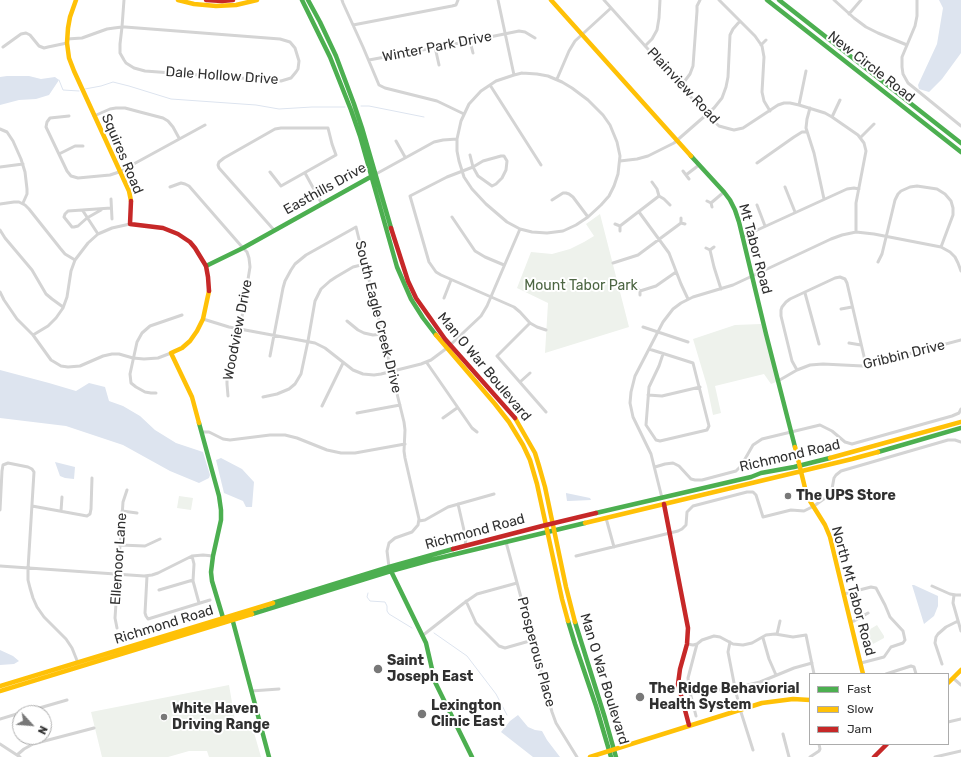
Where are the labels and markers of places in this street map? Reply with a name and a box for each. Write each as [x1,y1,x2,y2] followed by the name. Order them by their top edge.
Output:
[796,488,896,504] place label: The UPS Store
[783,491,793,501] marker: The UPS Store
[387,653,473,686] place label: Saint Joseph East
[372,663,384,675] marker: Saint Joseph East
[649,681,800,714] place label: The Ridge Behaviorial Health System
[634,691,646,703] marker: The Ridge Behaviorial Health System
[431,698,505,730] place label: Lexington Clinic East
[172,701,270,734] place label: White Haven Driving Range
[416,708,428,720] marker: Lexington Clinic East
[159,712,169,722] marker: White Haven Driving Range

